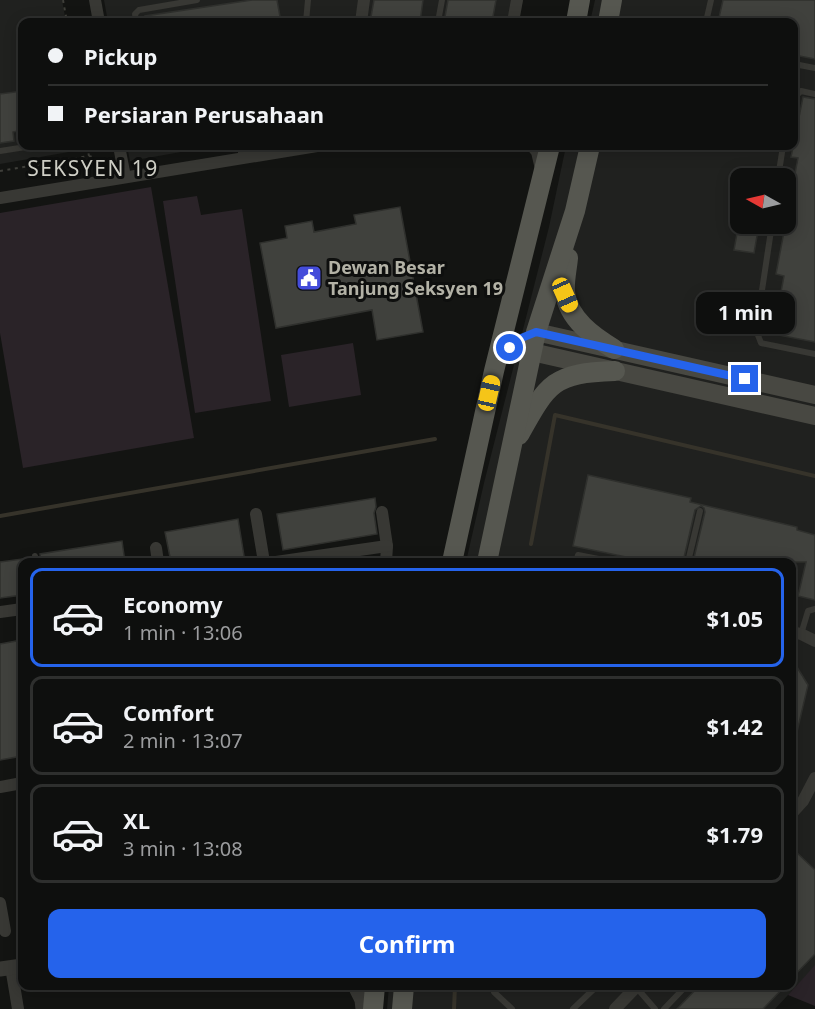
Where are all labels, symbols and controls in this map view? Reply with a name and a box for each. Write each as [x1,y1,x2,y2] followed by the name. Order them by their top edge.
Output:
[84,41,157,71] text: Pickup
[84,99,324,129] text: Persiaran Perusahaan
[27,154,159,182] district label: SEKSYEN 19
[730,168,796,234] north arrow
[730,168,796,234] map controls
[328,255,503,300] place label: Dewan Besar Tanjung Seksyen 19
[294,263,324,293] public building icon: Dewan Besar Tanjung Seksyen 19
[549,275,581,315] car
[696,292,795,334] callout: 1 min
[718,299,773,326] text: 1 min
[496,334,523,361] route start
[731,365,758,392] route end
[476,373,502,413] car
[123,589,222,619] text: Economy
[51,591,105,645] icon: car
[706,603,763,633] text: $1.05
[123,619,243,646] text: 1 min · 13:06
[123,697,214,727] text: Comfort
[51,699,105,753] icon: car
[706,711,763,741] text: $1.42
[123,727,243,754] text: 2 min · 13:07
[123,805,150,835] text: XL
[51,807,105,861] icon: car
[706,819,763,849] text: $1.79
[123,835,243,862] text: 3 min · 13:08
[48,909,766,978] button: Confirm

